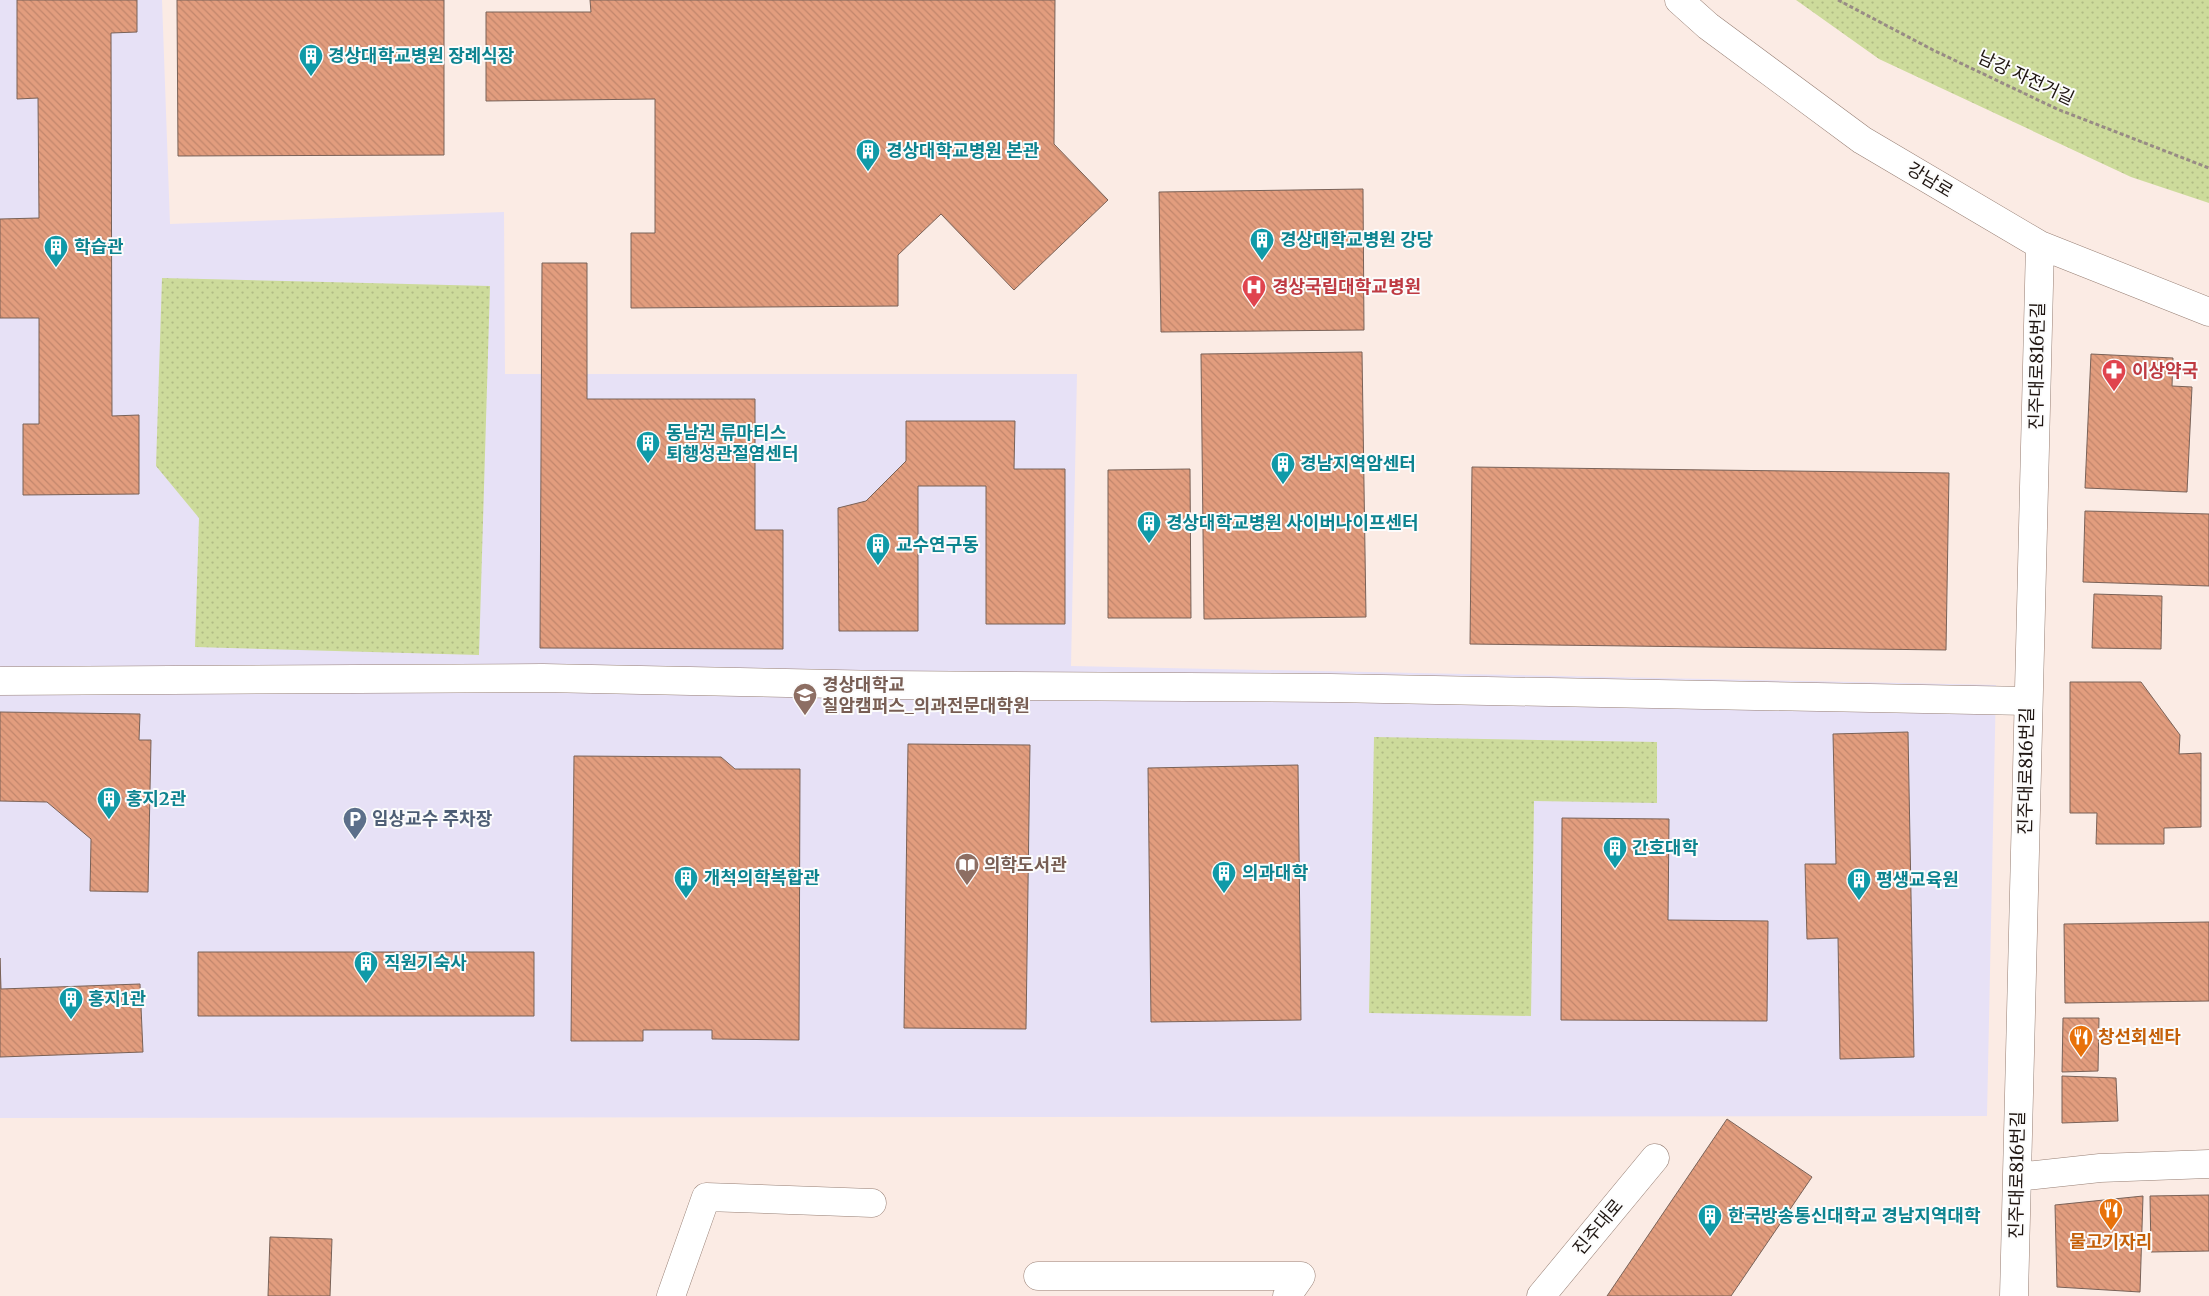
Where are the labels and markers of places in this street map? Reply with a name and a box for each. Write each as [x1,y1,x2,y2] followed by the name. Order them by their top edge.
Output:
[298,43,324,77] building icon: 경상대학교병원 장례식장
[328,44,515,67] place label: 경상대학교병원 장례식장
[855,138,881,172] building icon: 경상대학교병원 본관
[886,139,1040,162] place label: 경상대학교병원 본관
[1249,227,1275,261] building icon: 경상대학교병원 강당
[1280,228,1433,251] place label: 경상대학교병원 강당
[43,234,69,268] building icon: 학습관
[74,235,124,258] place label: 학습관
[1241,274,1267,308] hospital icon: 경상국립대학교병원
[1272,275,1421,298] place label: 경상국립대학교병원
[2101,358,2127,392] pharmacy icon: 이상약국
[2132,359,2198,382] place label: 이상약국
[666,421,798,465] place label: 동남권 류마티스 퇴행성관절염센터
[635,430,661,464] building icon: 동남권 류마티스 퇴행성관절염센터
[1270,451,1296,485] building icon: 경남지역암센터
[1300,452,1416,475] place label: 경남지역암센터
[1136,510,1162,544] building icon: 경상대학교병원 사이버나이프센터
[1166,511,1419,534] place label: 경상대학교병원 사이버나이프센터
[865,532,891,566] building icon: 교수연구동
[896,533,979,556] place label: 교수연구동
[822,673,1030,717] place label: 경상대학교 칠암캠퍼스_의과전문대학원
[792,682,818,716] school or university icon: 경상대학교 칠암캠퍼스_의과전문대학원
[96,786,122,820] building icon: 홍지2관
[126,787,187,810] place label: 홍지2관
[342,806,368,840] parking icon: 임상교수 주차장
[372,807,493,830] place label: 임상교수 주차장
[1602,835,1628,869] building icon: 간호대학
[1632,836,1699,859] place label: 간호대학
[954,852,980,886] library icon: 의학도서관
[984,853,1067,876] place label: 의학도서관
[1211,860,1237,894] building icon: 의과대학
[1242,861,1309,884] place label: 의과대학
[673,865,699,899] building icon: 개척의학복합관
[704,866,820,889] place label: 개척의학복합관
[1846,867,1872,901] building icon: 평생교육원
[1876,868,1959,891] place label: 평생교육원
[353,950,379,984] building icon: 직원기숙사
[384,951,467,974] place label: 직원기숙사
[58,986,84,1020] building icon: 홍지1관
[88,987,146,1010] place label: 홍지1관
[2068,1024,2094,1058] restaurant icon: 창선회센타
[2098,1025,2181,1048] place label: 창선회센타
[2098,1197,2124,1231] restaurant icon: 물고기자리
[1697,1203,1723,1237] building icon: 한국방송통신대학교 경남지역대학
[1728,1204,1981,1227] place label: 한국방송통신대학교 경남지역대학
[2070,1230,2152,1253] place label: 물고기자리

